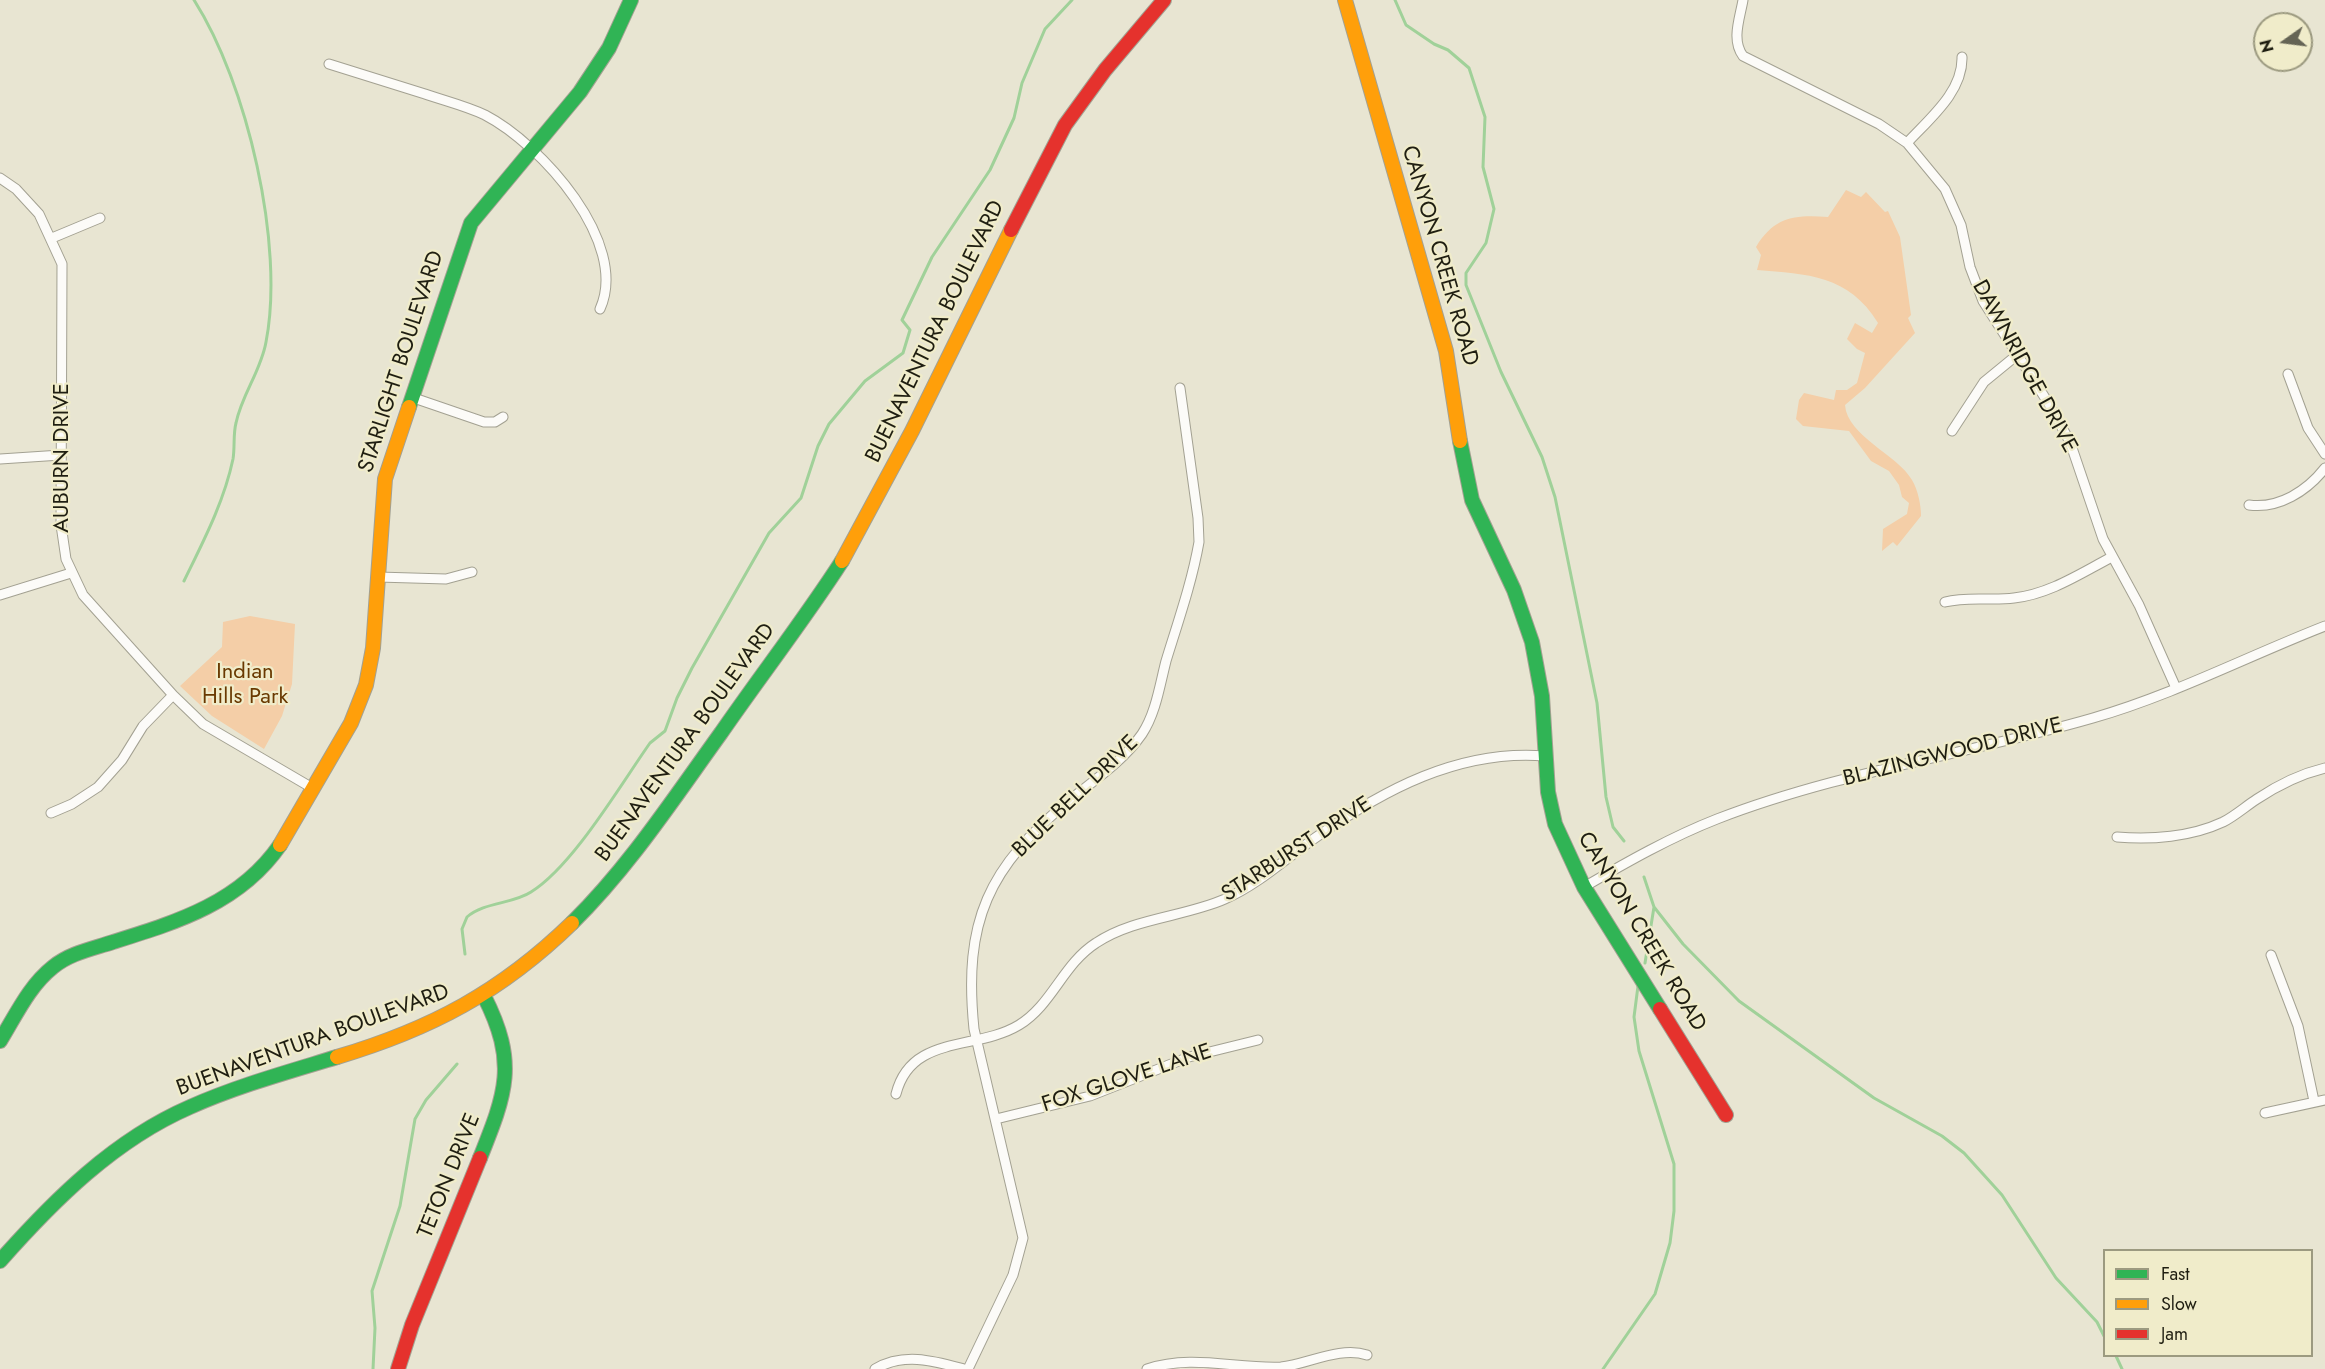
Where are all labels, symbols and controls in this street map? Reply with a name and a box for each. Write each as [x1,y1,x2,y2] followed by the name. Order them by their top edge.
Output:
[2253,12,2313,72] north arrow
[2254,37,2280,55] text: N
[1395,143,1483,369] street label: CANYON CREEK ROAD
[861,197,1011,467] street label: BUENAVENTURA BOULEVARD
[354,248,450,476] street label: STARLIGHT BOULEVARD
[1966,276,2082,458] street label: DAWNRIDGE DRIVE
[50,383,76,533] street label: AUBURN DRIVE
[591,619,781,867] street label: BUENAVENTURA BOULEVARD
[202,660,288,712] park label: Indian Hills Park
[1841,713,2065,793] street label: BLAZINGWOOD DRIVE
[1008,730,1144,864] street label: BLUE BELL DRIVE
[1217,792,1377,908] street label: STARBURST DRIVE
[1571,828,1711,1036] street label: CANYON CREEK ROAD
[173,979,453,1103] street label: BUENAVENTURA BOULEVARD
[1039,1039,1215,1119] street label: FOX GLOVE LANE
[413,1110,487,1242] street label: TETON DRIVE
[2103,1249,2313,1357] legend
[2161,1261,2190,1287] text: Fast
[2161,1291,2197,1317] text: Slow
[2161,1321,2188,1347] text: Jam

